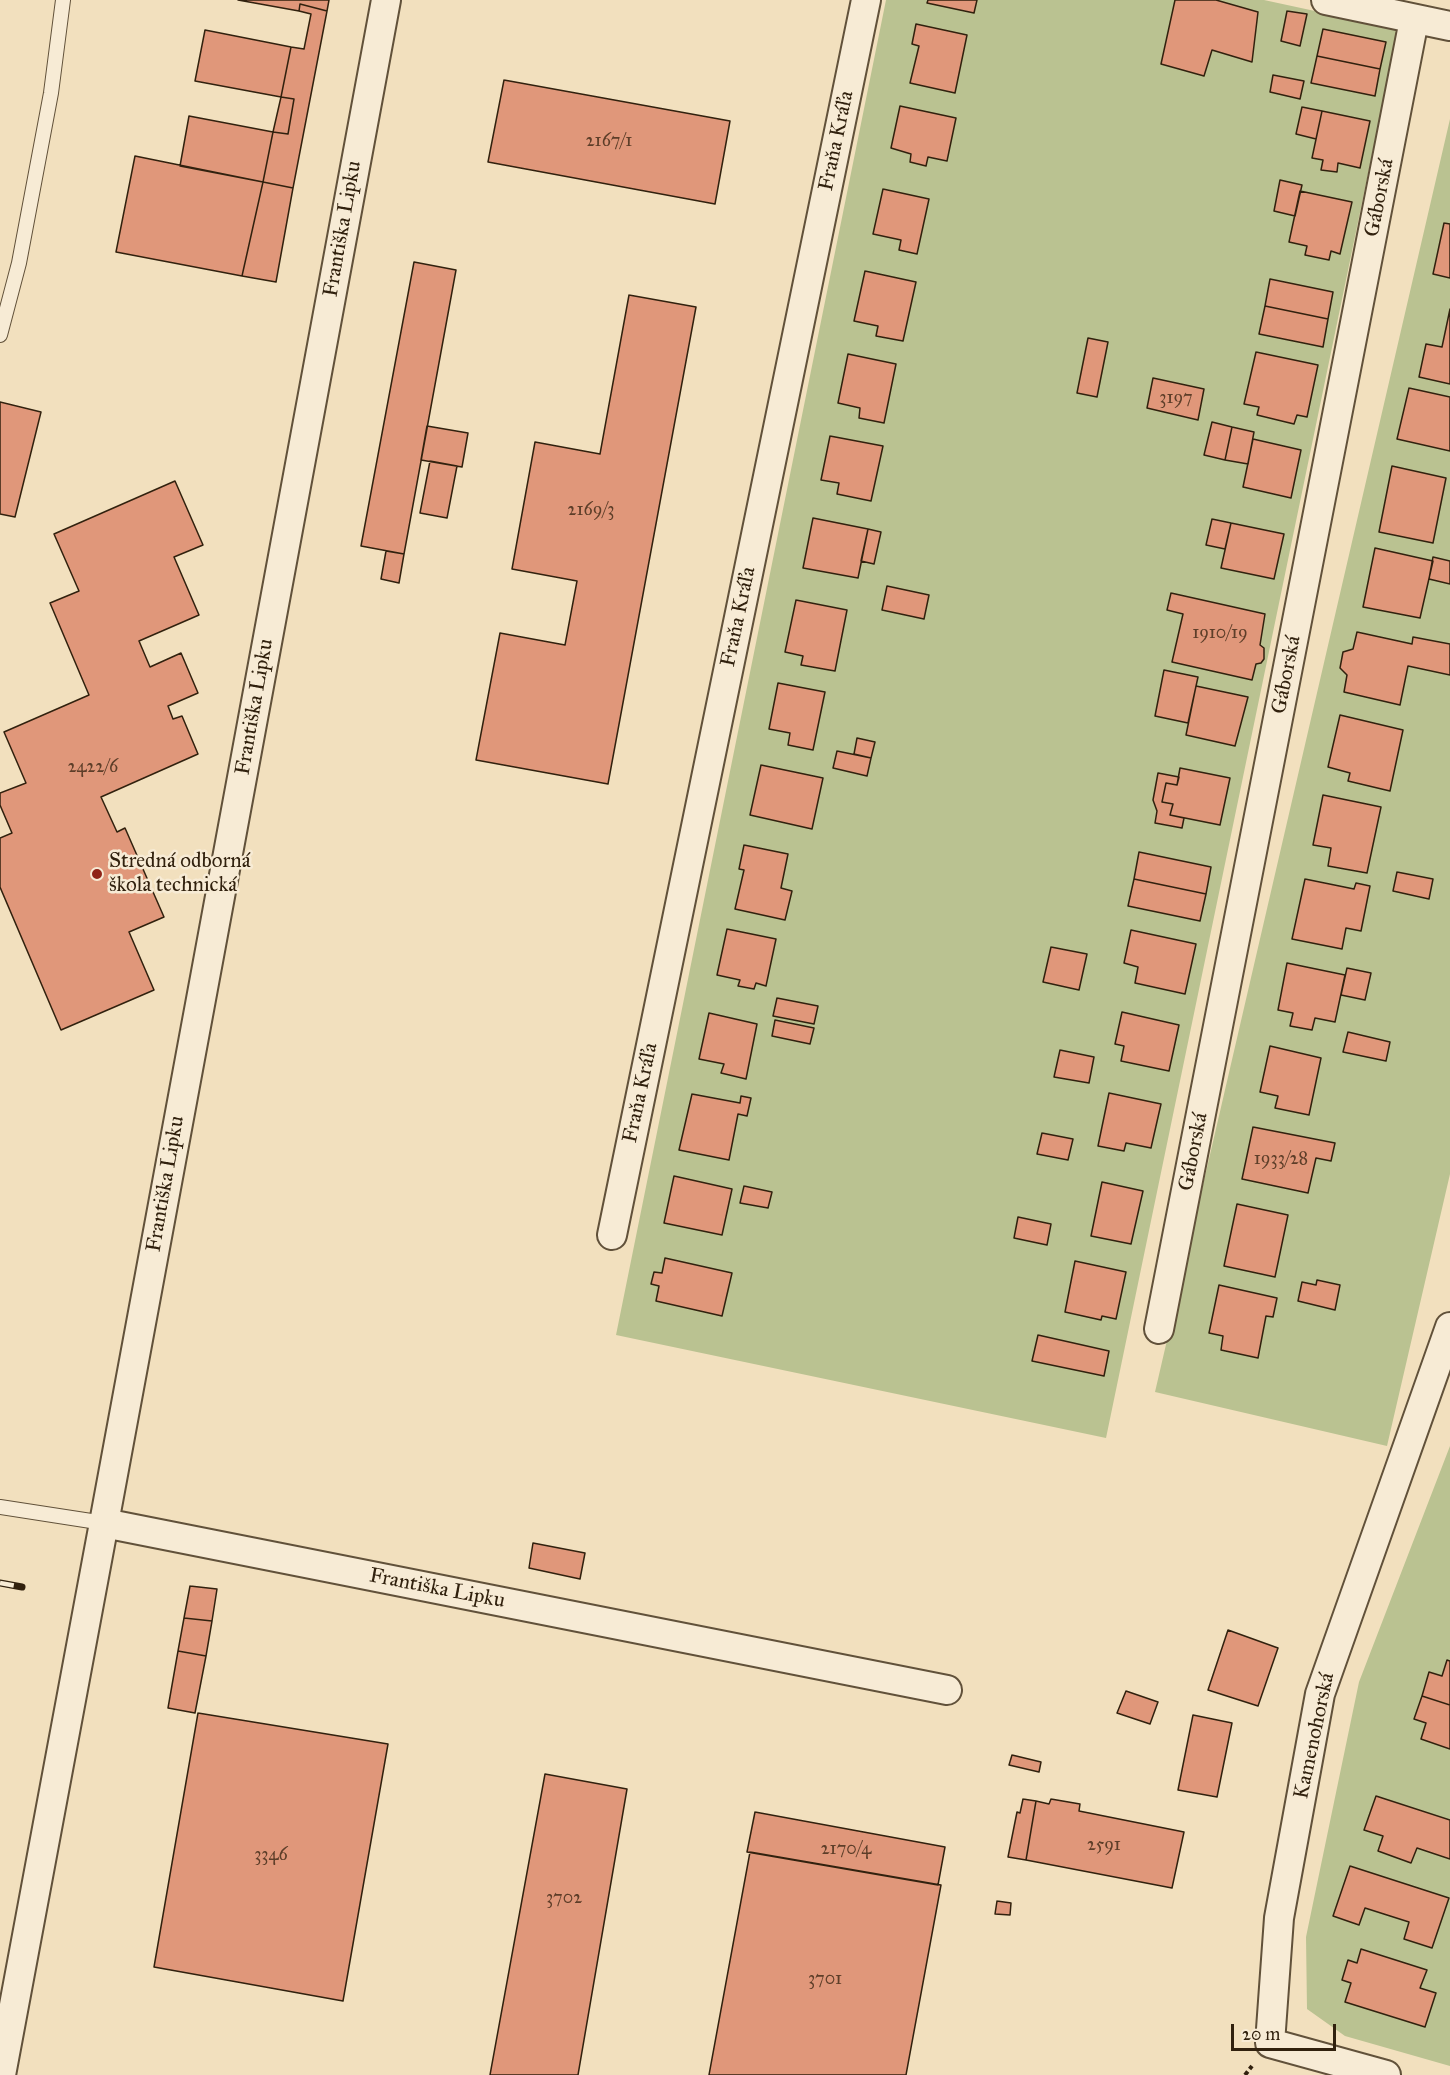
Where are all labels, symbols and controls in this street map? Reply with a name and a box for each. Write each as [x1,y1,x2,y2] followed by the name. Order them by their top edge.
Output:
[814,89,860,193] street label: Fraňa Kráľa
[586,131,632,153] house number: 2167/1
[1360,157,1400,239] street label: Gáborská
[319,159,367,299] street label: Františka Lipku
[1159,388,1193,410] house number: 3197
[568,500,614,522] house number: 2169/3
[716,565,762,669] street label: Fraňa Kráľa
[1192,623,1248,645] house number: 1910/19
[1267,634,1307,716] street label: Gáborská
[231,637,279,777] street label: Františka Lipku
[68,757,118,779] house number: 2422/6
[109,849,251,899] place label: Stredná odborná škola technická
[90,867,104,881] marker: Stredná odborná škola technická
[618,1041,664,1145] street label: Fraňa Kráľa
[1174,1111,1214,1193] street label: Gáborská
[142,1114,190,1254] street label: Františka Lipku
[1254,1149,1308,1171] house number: 1933/28
[367,1563,507,1615] street label: Františka Lipku
[1289,1671,1341,1801] street label: Kamenohorská
[1087,1835,1121,1857] house number: 2591
[821,1839,871,1861] house number: 2170/4
[254,1845,288,1867] house number: 3346
[546,1888,582,1910] house number: 3702
[808,1969,842,1991] house number: 3701
[1234,2012,1339,2050] scale bar
[1242,2023,1280,2045] text: 20 m

